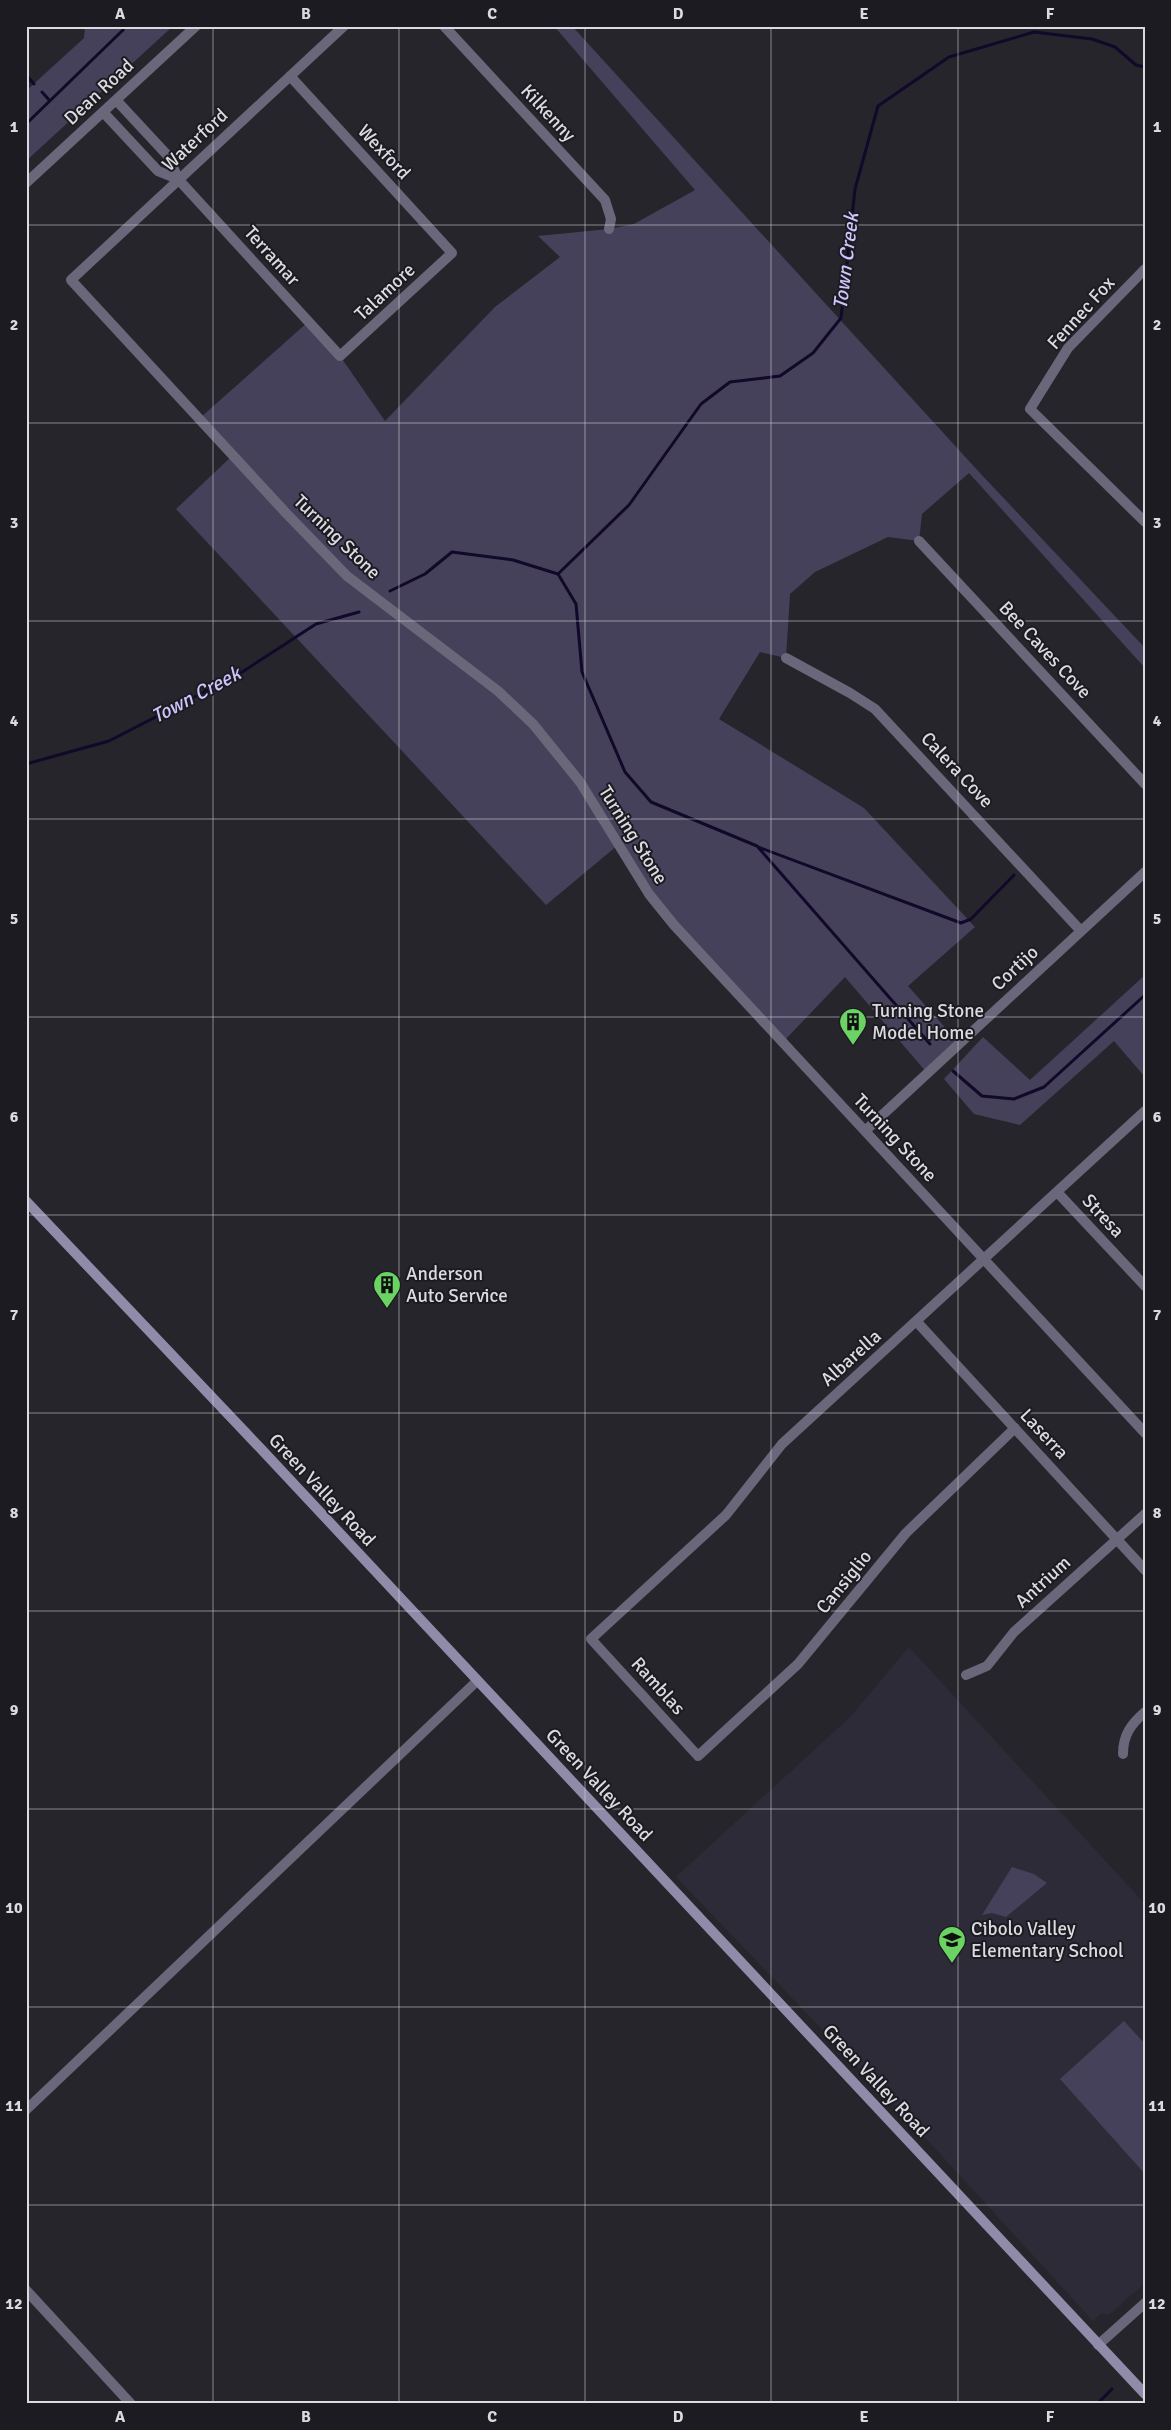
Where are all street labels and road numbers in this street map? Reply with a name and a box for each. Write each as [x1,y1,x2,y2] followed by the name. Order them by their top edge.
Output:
[59,54,139,130] street label: Dean Road
[515,79,581,147] street label: Kilkenny
[157,103,233,177] street label: Waterford
[352,119,416,185] street label: Wexford
[239,221,305,291] street label: Terramar
[350,258,420,326] street label: Talamore
[1042,271,1120,354] street label: Fennec Fox
[288,489,386,585] street label: Turning Stone
[994,596,1096,704] street label: Bee Caves Cove
[916,727,998,813] street label: Calera Cove
[593,781,673,889] street label: Turning Stone
[986,940,1044,996] street label: Cortijo
[848,1089,942,1187] street label: Turning Stone
[1077,1189,1129,1243] street label: Stresa
[816,1325,886,1391] street label: Albarella
[1015,1404,1073,1464] street label: Laserra
[263,1428,381,1552] street label: Green Valley Road
[811,1545,877,1619] street label: Cansiglio
[1010,1551,1076,1613] street label: Antrium
[626,1652,690,1720] street label: Ramblas
[540,1723,658,1847] street label: Green Valley Road
[817,2019,935,2143] street label: Green Valley Road

